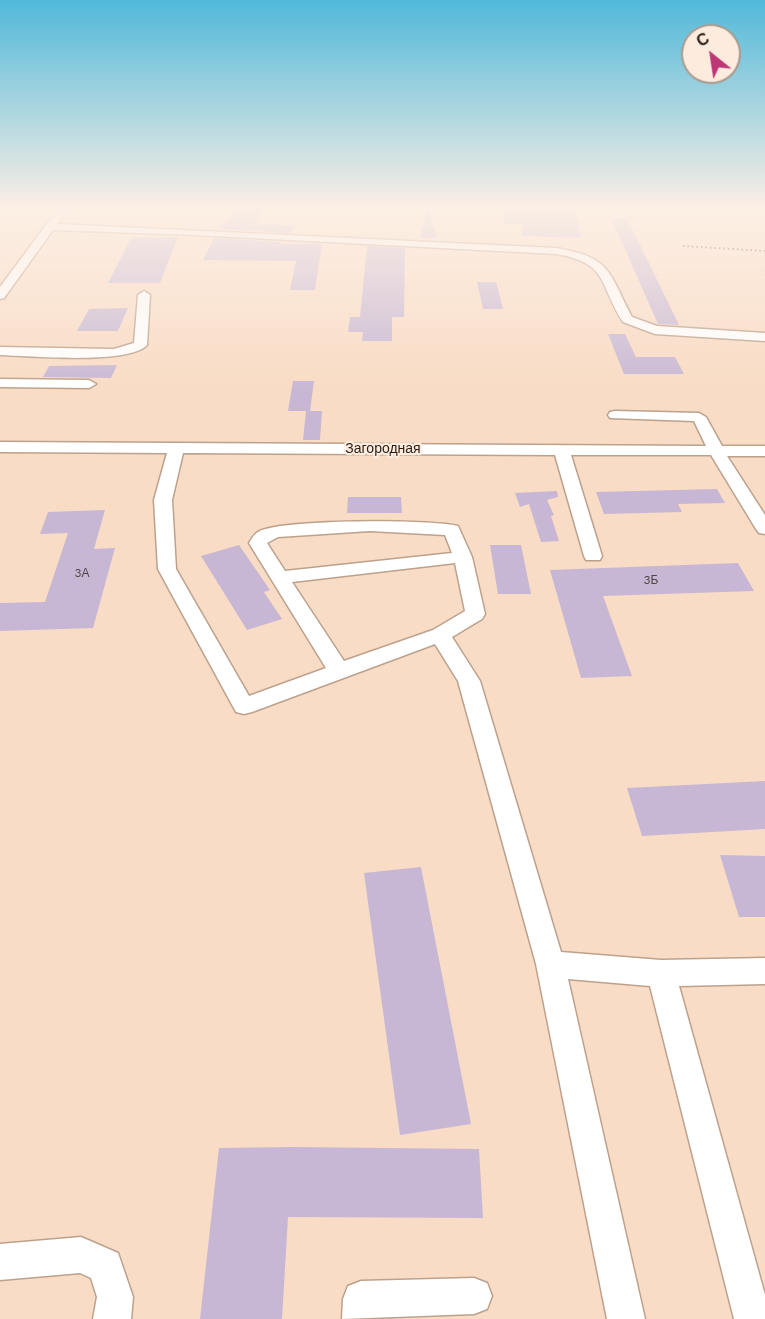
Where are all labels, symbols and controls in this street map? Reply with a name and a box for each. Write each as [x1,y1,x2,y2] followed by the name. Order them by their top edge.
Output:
[681,24,741,84] north arrow
[693,29,713,51] text: С
[345,441,421,457] street label: Загородная
[75,566,89,580] house number: 3А
[644,573,658,587] house number: 3Б

